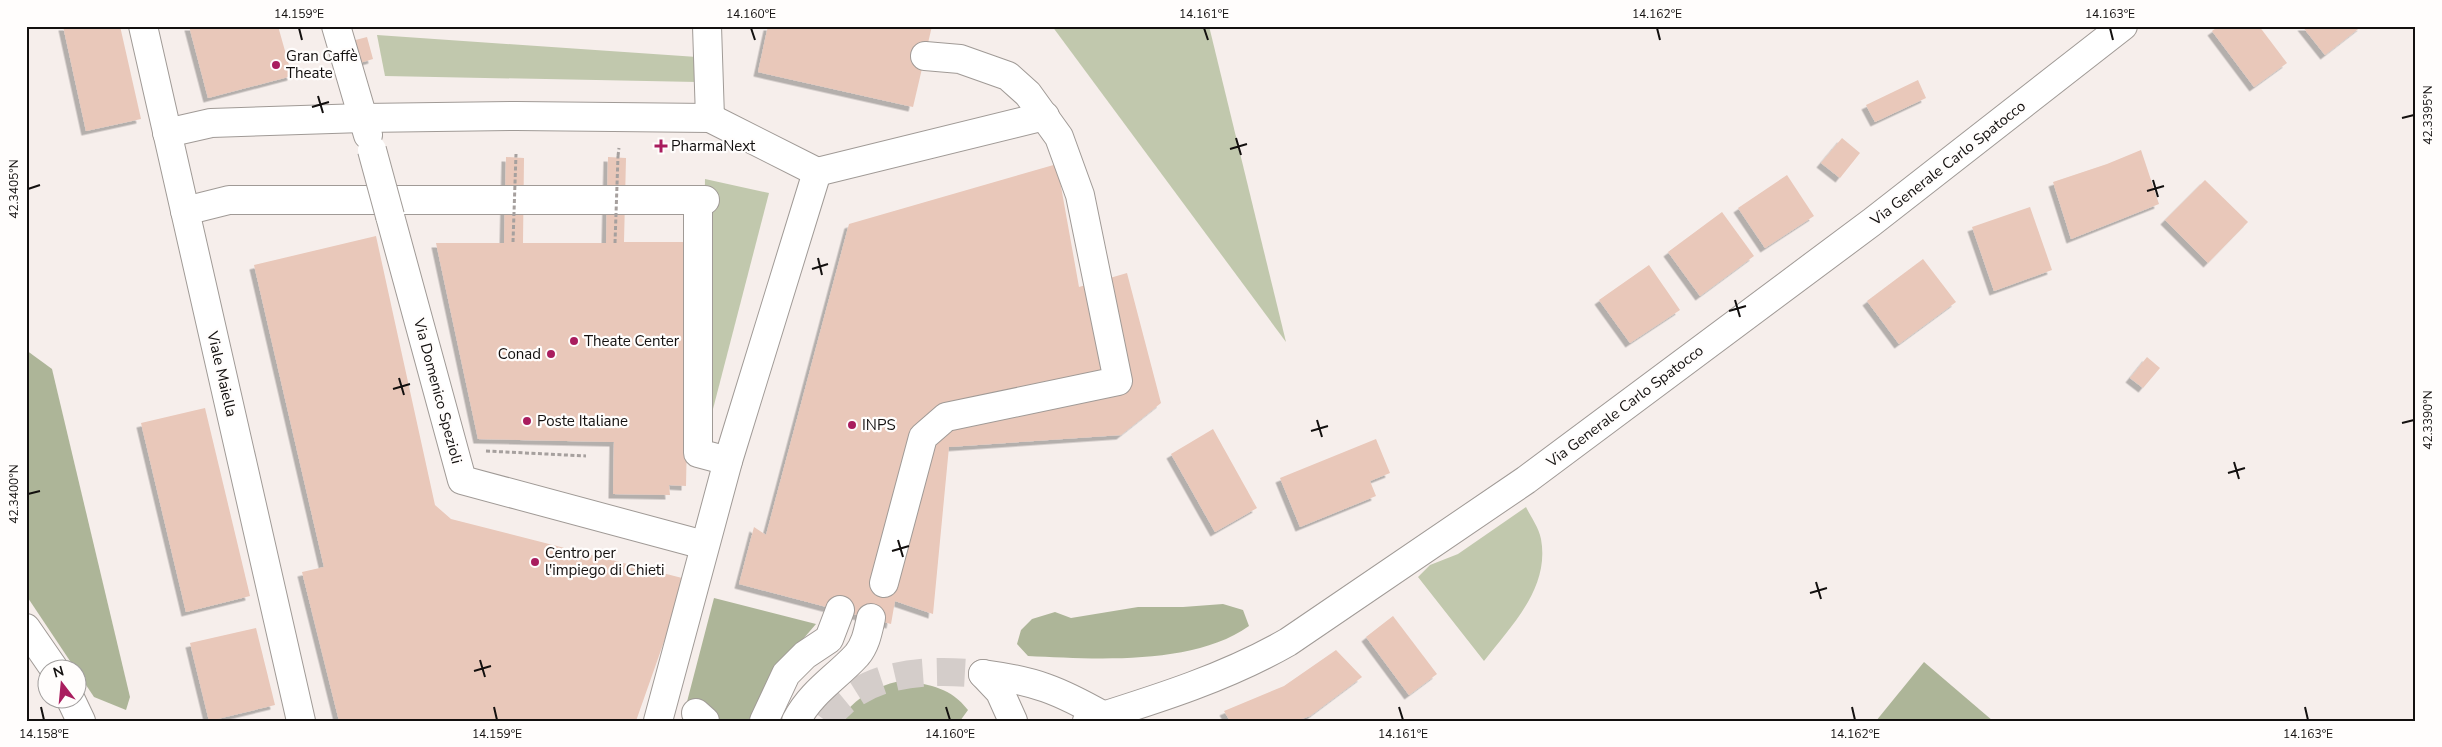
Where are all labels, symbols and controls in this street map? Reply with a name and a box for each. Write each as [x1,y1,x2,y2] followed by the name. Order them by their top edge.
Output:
[274,6,324,22] text: 14.159°E
[726,6,776,22] text: 14.160°E
[1179,6,1229,22] text: 14.161°E
[1632,6,1682,22] text: 14.162°E
[2085,6,2135,22] text: 14.163°E
[286,46,358,83] place label: Gran Caffè Theate
[270,59,282,71] marker: Gran Caffè Theate
[2420,85,2436,145] text: 42.3395°N
[1866,96,2030,230] street label: Via Generale Carlo Spatocco
[671,136,756,156] place label: PharmaNext
[655,140,667,152] marker: PharmaNext
[6,159,22,219] text: 42.3405°N
[409,315,467,466] street label: Via Domenico Spezioli
[202,328,242,419] street label: Viale Maiella
[584,331,680,351] place label: Theate Center
[568,335,580,347] marker: Theate Center
[1542,340,1707,472] street label: Via Generale Carlo Spatocco
[498,344,541,364] place label: Conad
[545,348,557,360] marker: Conad
[2420,390,2436,450] text: 42.3390°N
[537,411,628,431] place label: Poste Italiane
[521,415,533,427] marker: Poste Italiane
[862,415,896,435] place label: INPS
[846,419,858,431] marker: INPS
[6,464,22,524] text: 42.3400°N
[545,543,665,580] place label: Centro per l'impiego di Chieti
[529,556,541,568] marker: Centro per l'impiego di Chieti
[38,660,88,710] north arrow
[51,661,66,683] text: N
[19,726,69,742] text: 14.158°E
[472,726,522,742] text: 14.159°E
[925,726,975,742] text: 14.160°E
[1378,726,1428,742] text: 14.161°E
[1830,726,1880,742] text: 14.162°E
[2283,726,2333,742] text: 14.163°E

